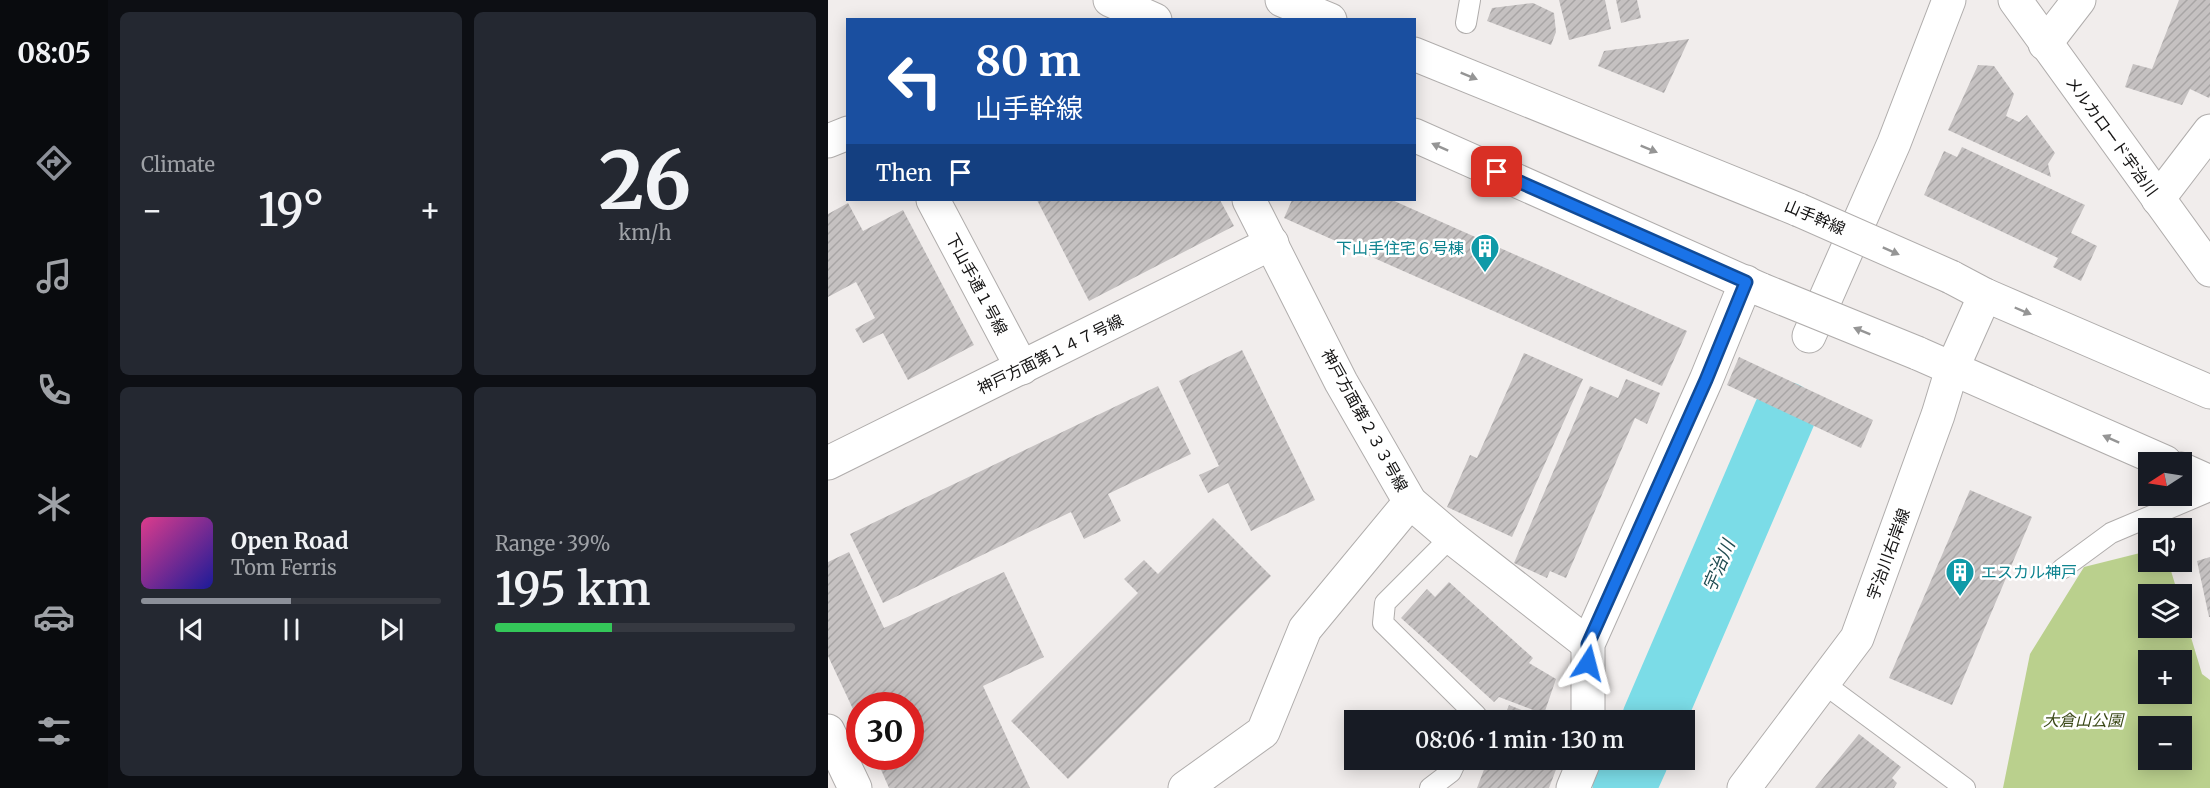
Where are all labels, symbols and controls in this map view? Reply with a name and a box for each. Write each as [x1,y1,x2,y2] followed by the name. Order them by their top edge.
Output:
[975,35,1081,87] text: 80 m
[17,36,91,70] text: 08:05
[876,42,954,120] icon: left
[1460,71,1478,81] one-way arrow
[2062,72,2162,200] street label: メルカロード宇治川
[975,91,1083,125] text: 山手幹線
[599,132,691,230] text: 26
[33,142,75,184] icon: directions
[1432,142,1449,151] one-way arrow
[1641,144,1659,154] one-way arrow
[1471,146,1522,197] pin
[141,152,215,177] text: Climate
[1480,155,1513,188] icon: arrive
[944,156,977,189] icon: arrive
[876,159,932,187] text: Then
[258,182,324,238] text: 19°
[141,190,163,231] text: −
[419,190,441,231] text: +
[1782,195,1848,239] street label: 山手幹線
[619,220,671,245] text: km/h
[942,230,1012,338] street label: 下山手通１号線
[1469,232,1501,274] building icon: 下山手住宅６号棟
[1336,238,1464,258] place label: 下山手住宅６号棟
[1882,246,1899,255] one-way arrow
[33,255,75,297] icon: music
[2014,306,2032,316] one-way arrow
[974,310,1126,398] street label: 神戸方面第１４７号線
[1853,325,1871,335] one-way arrow
[1317,345,1413,495] street label: 神戸方面第２３３号線
[33,369,75,411] icon: phone
[2102,433,2120,443] one-way arrow
[2138,452,2192,506] north arrow
[2138,452,2192,770] map controls
[33,483,75,525] icon: climate
[1862,505,1914,603] street label: 宇治川右岸線
[2138,518,2192,572] button: sound
[231,527,349,555] text: Open Road
[495,531,610,556] text: Range · 39%
[1697,535,1740,595] water label: 宇治川
[231,555,337,580] text: Tom Ferris
[1944,556,1976,598] building icon: エスカル神戸
[495,561,651,617] text: 195 km
[1981,562,2077,582] place label: エスカル神戸
[2138,584,2192,638] button: layers
[33,596,75,638] icon: car
[175,613,208,646] icon: previous
[275,613,308,646] icon: pause
[375,613,408,646] icon: next
[1556,631,1620,695] position arrow
[2138,650,2192,704] button: +
[846,692,924,770] speed limit sign: 30
[33,710,75,752] icon: filters
[2043,710,2125,730] park label: 大倉山公園
[2138,716,2192,770] button: −
[1415,726,1624,754] text: 08:06 · 1 min · 130 m

